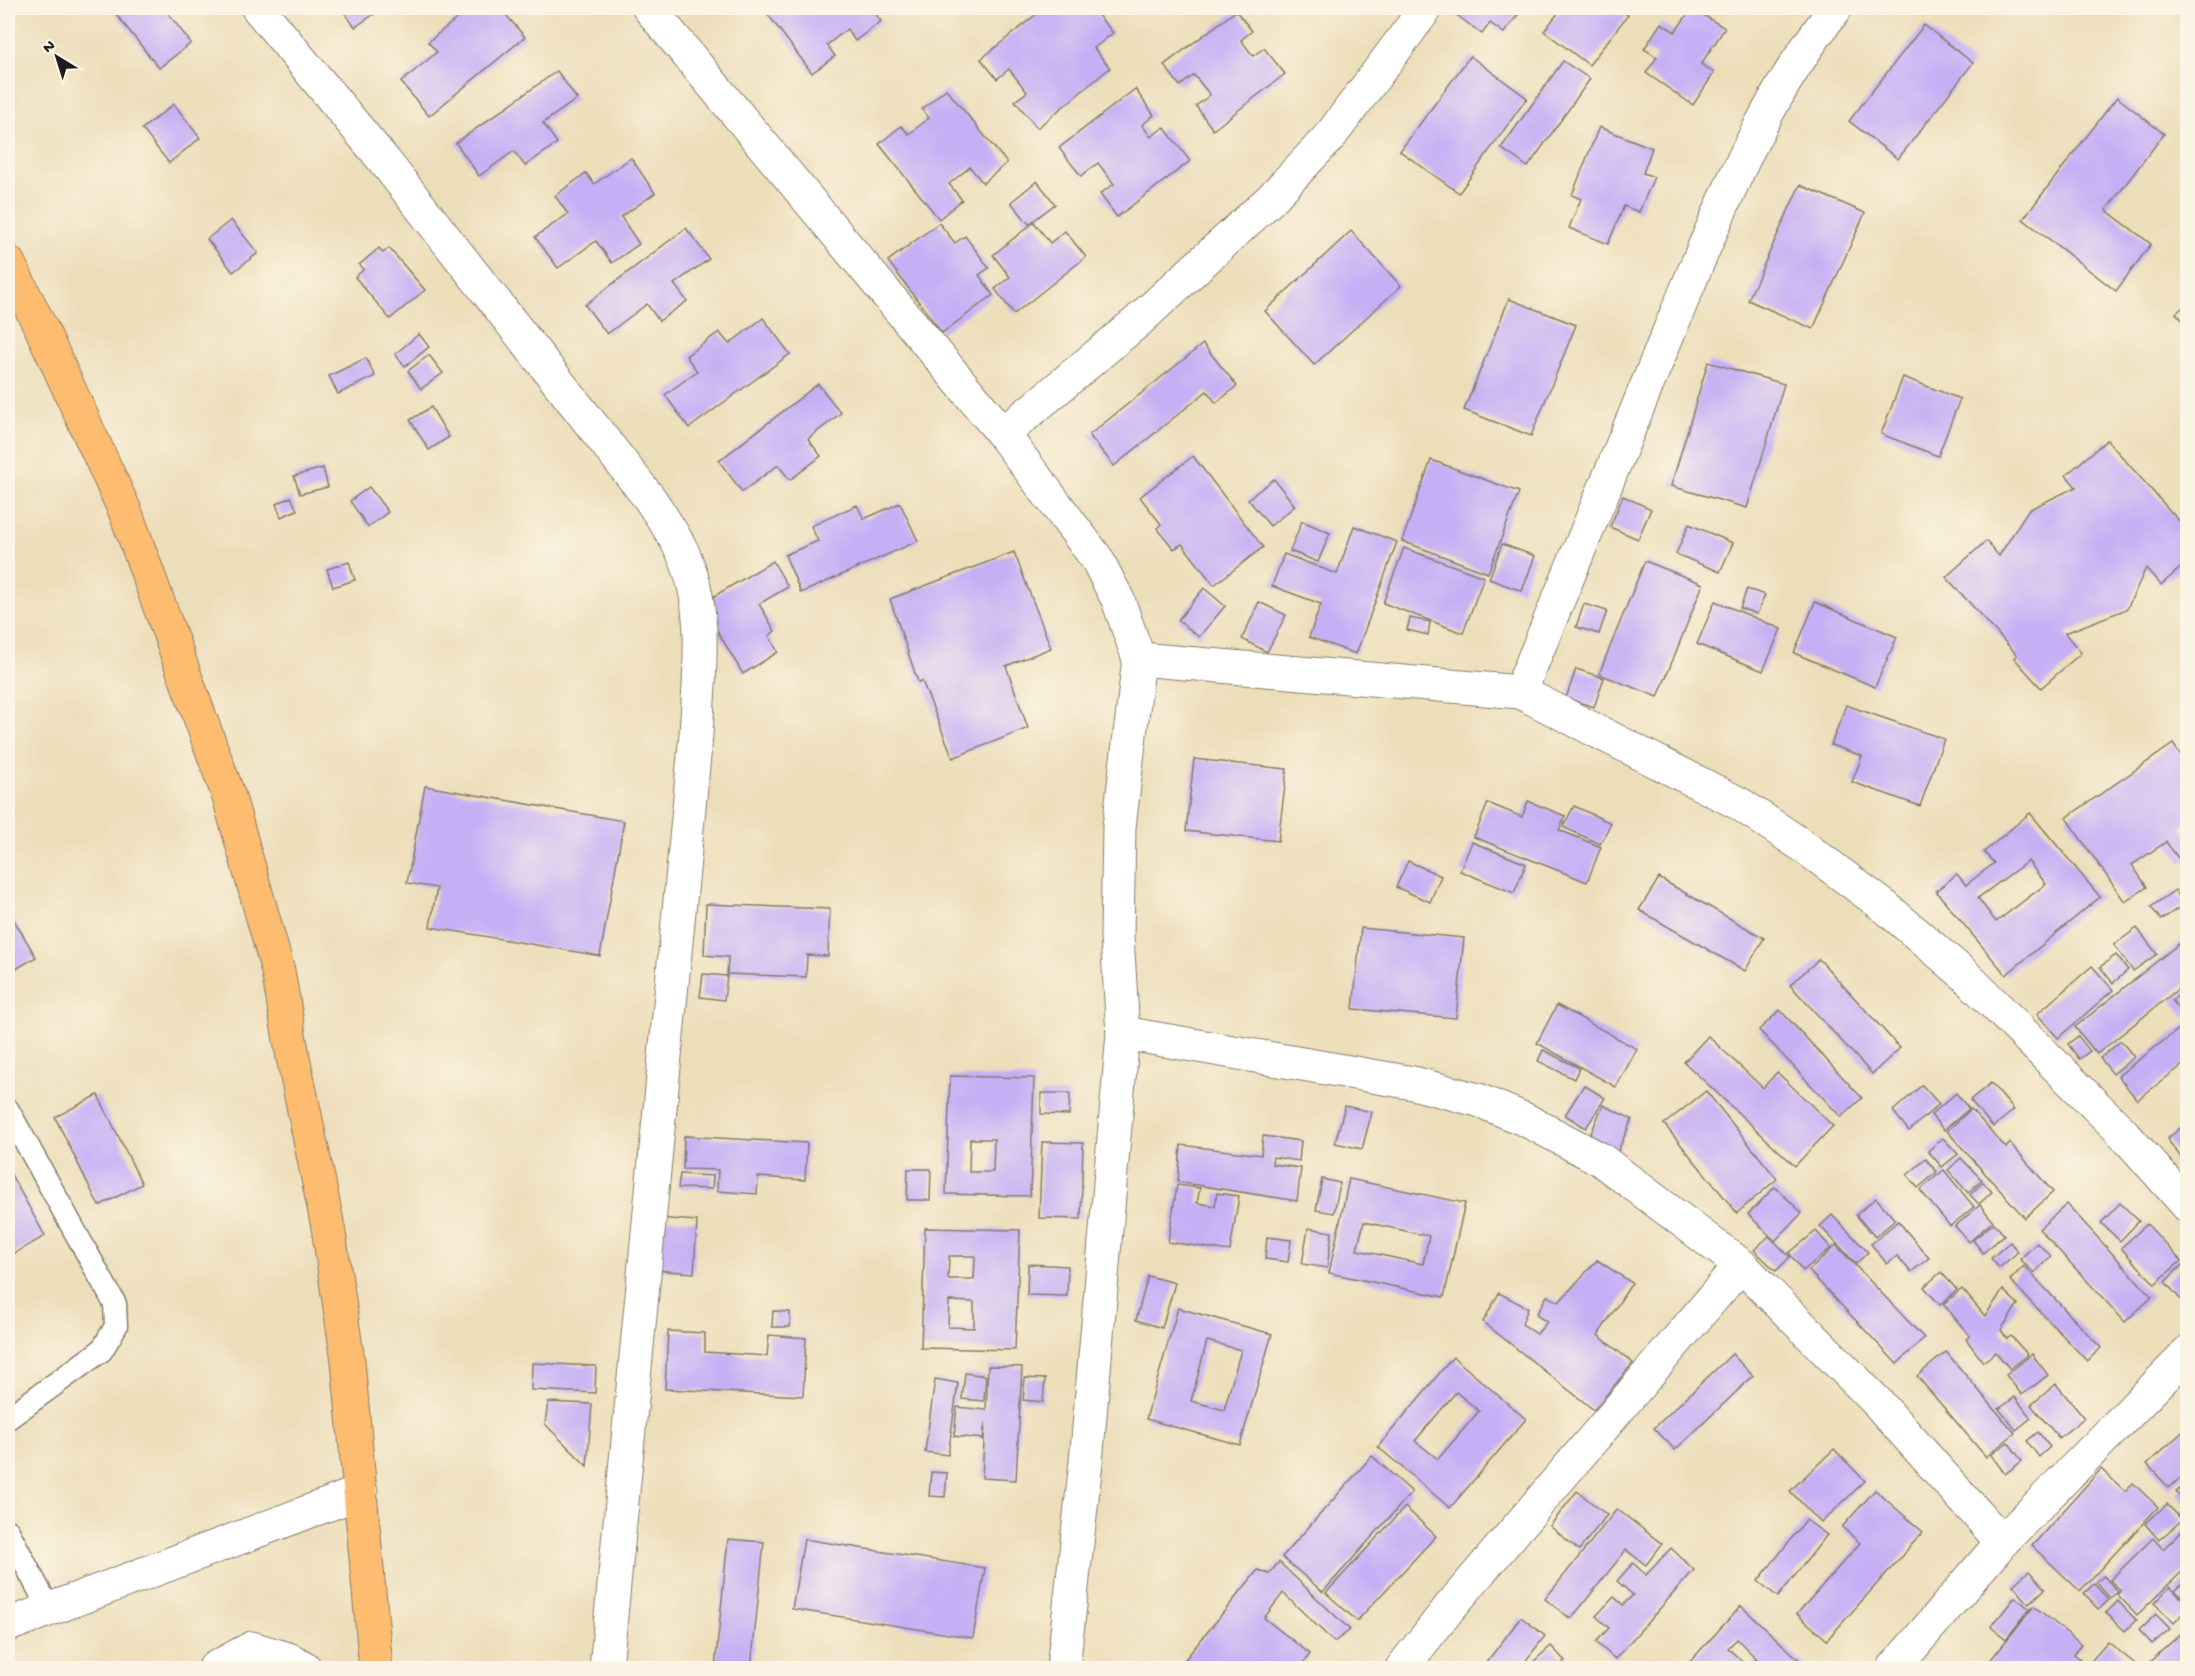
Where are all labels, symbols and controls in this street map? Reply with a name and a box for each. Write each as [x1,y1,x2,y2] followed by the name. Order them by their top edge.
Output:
[27,27,87,87] north arrow
[40,37,60,59] text: N

